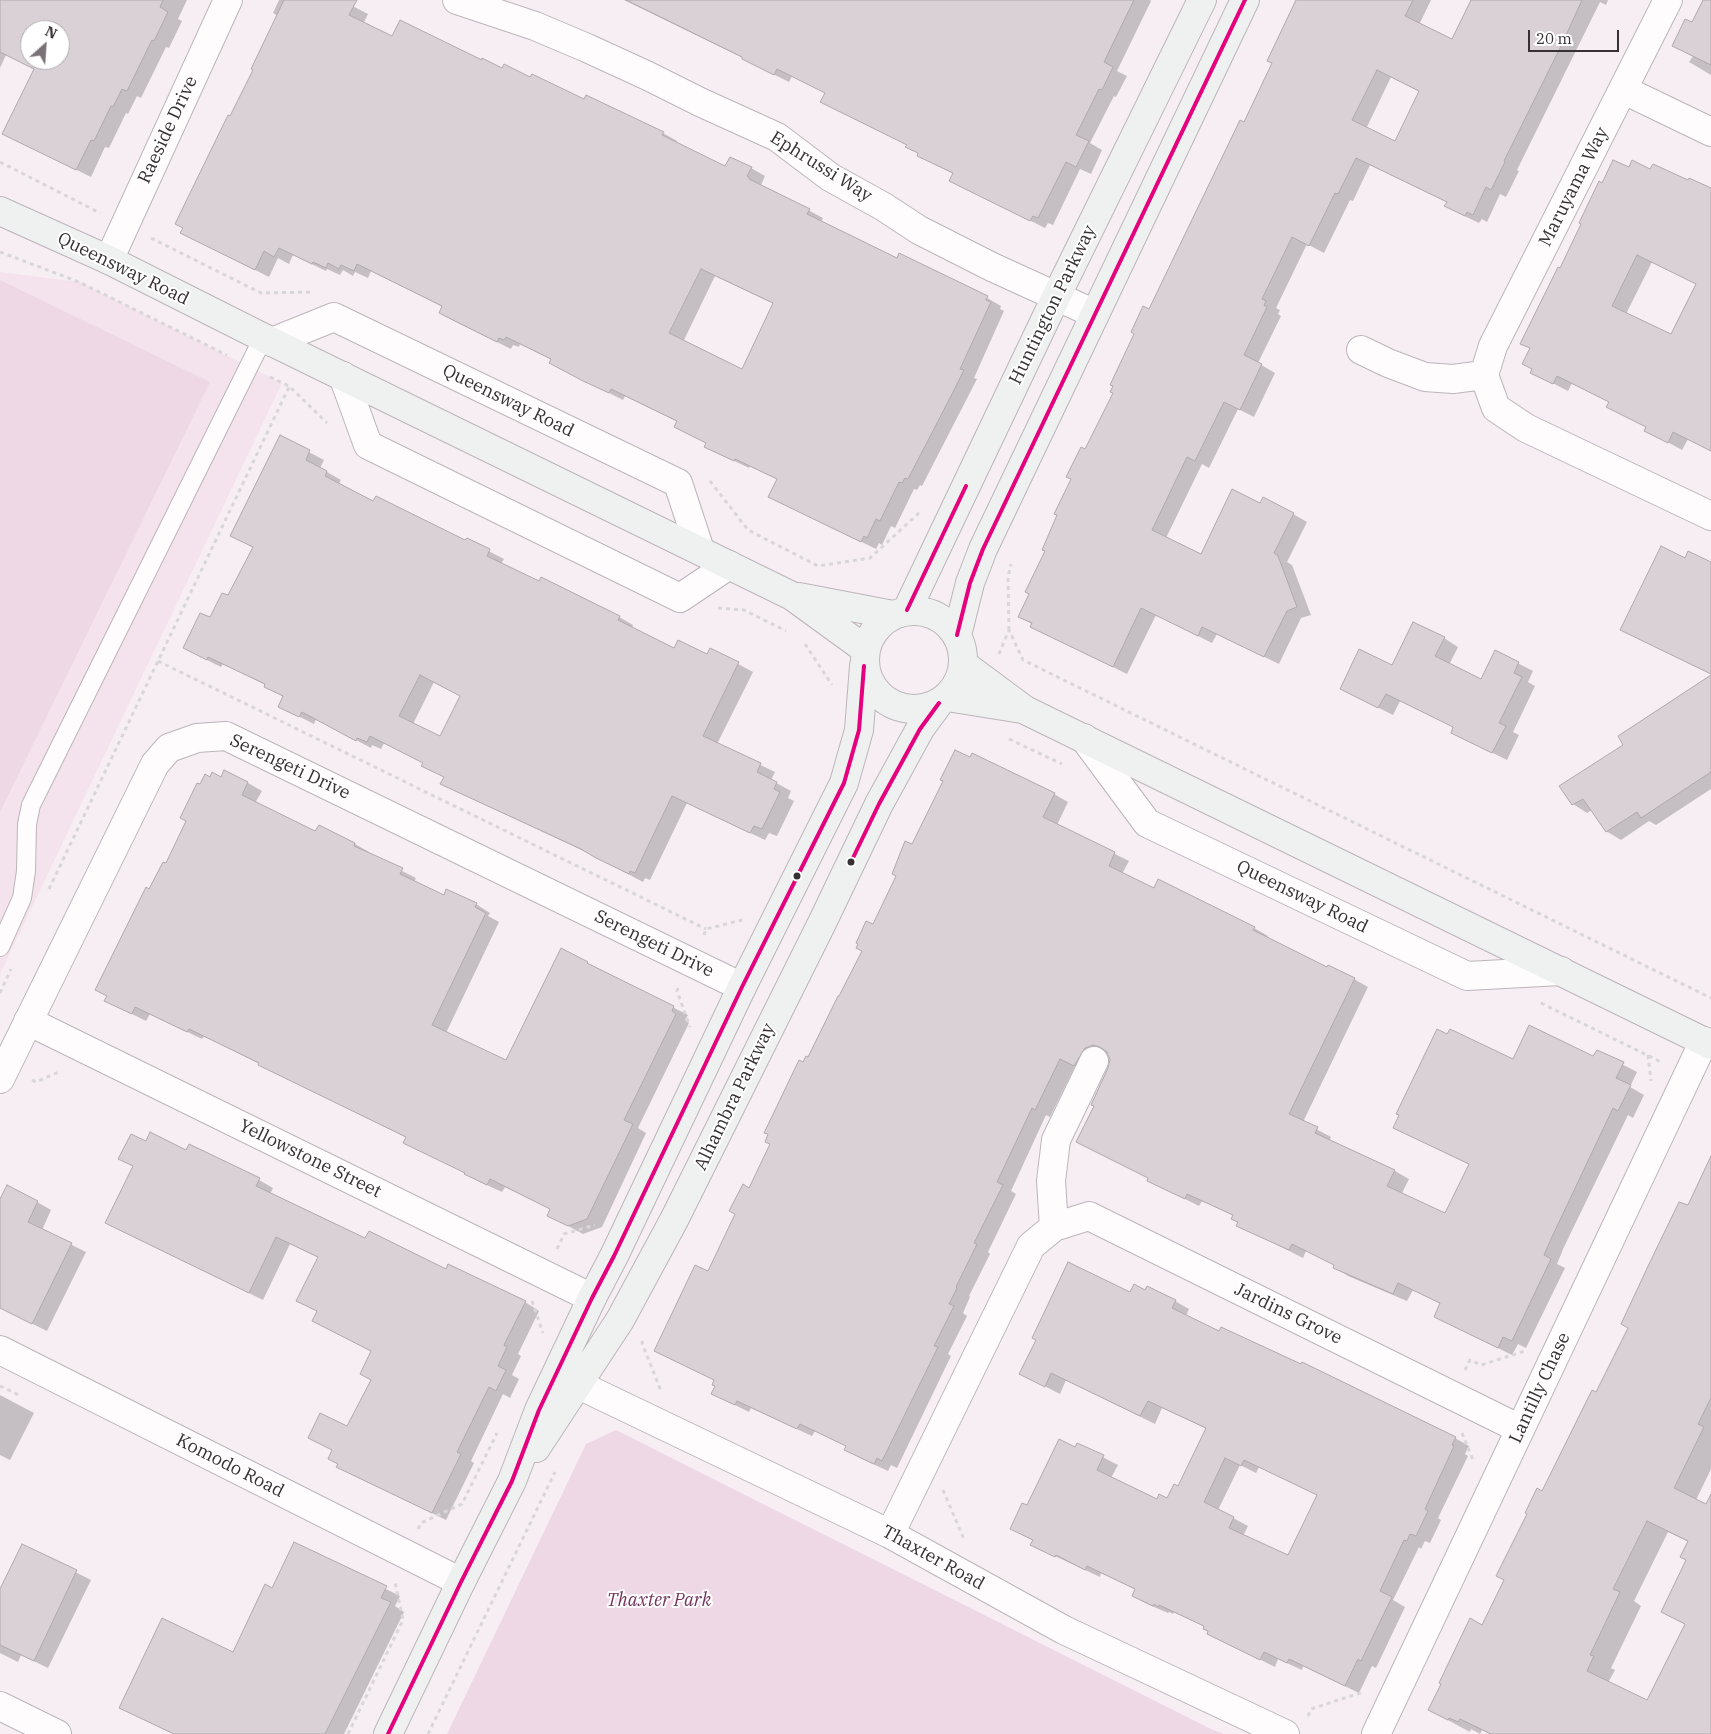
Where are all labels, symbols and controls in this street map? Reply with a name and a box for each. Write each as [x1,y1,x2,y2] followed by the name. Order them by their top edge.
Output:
[20,20,70,70] north arrow
[1531,20,1622,52] scale bar
[42,22,60,43] text: N
[1536,29,1572,48] text: 20 m
[134,73,202,187] street label: Raeside Drive
[1535,124,1613,250] street label: Maruyama Way
[766,127,876,207] street label: Ephrussi Way
[1005,222,1101,388] street label: Huntington Parkway
[54,228,192,310] street label: Queensway Road
[439,360,577,442] street label: Queensway Road
[226,730,354,804] street label: Serengeti Drive
[1233,856,1371,938] street label: Queensway Road
[846,857,856,867] unlabelled marker
[792,871,802,881] unlabelled marker
[591,906,717,982] street label: Serengeti Drive
[690,1020,780,1174] street label: Alhambra Parkway
[235,1115,385,1203] street label: Yellowstone Street
[1231,1279,1345,1349] street label: Jardins Grove
[1505,1329,1575,1447] street label: Lantilly Chase
[172,1430,288,1502] street label: Komodo Road
[878,1521,988,1595] street label: Thaxter Road
[607,1590,711,1612] park label: Thaxter Park

